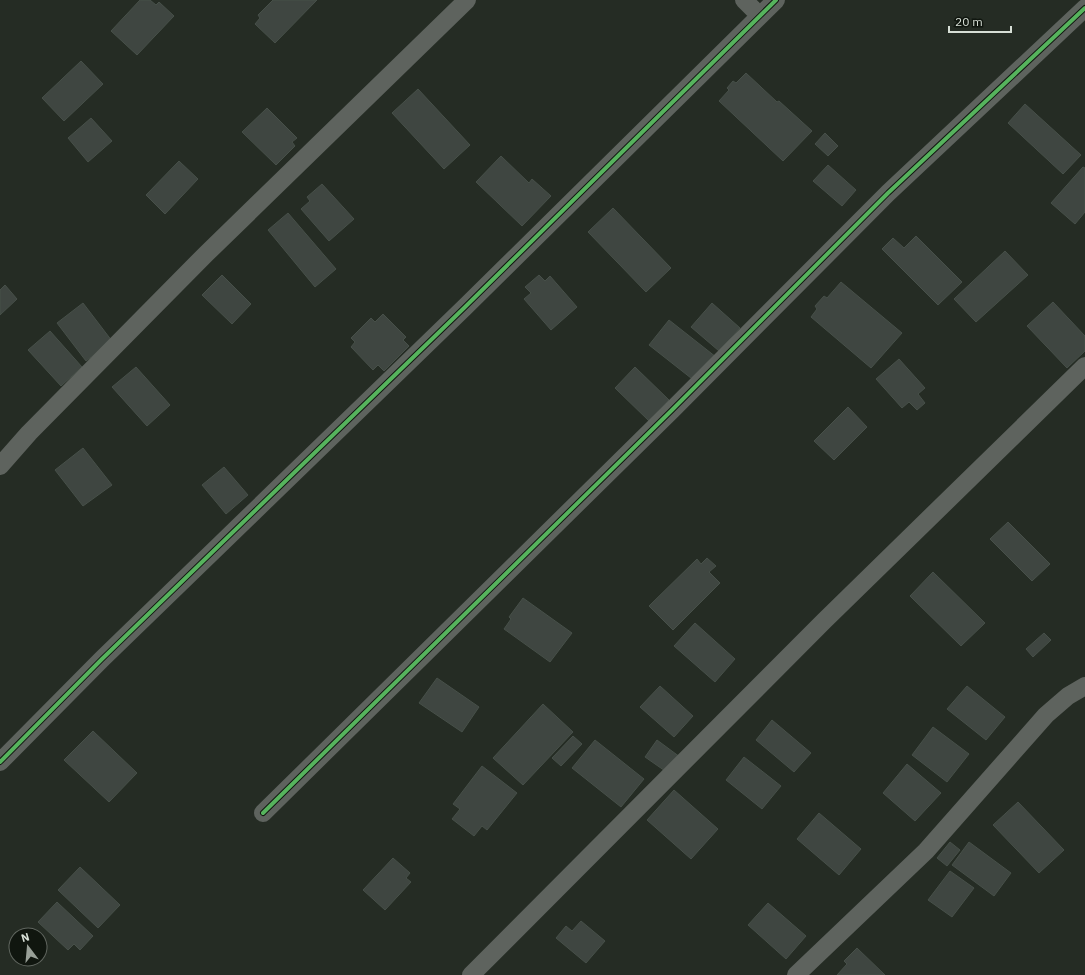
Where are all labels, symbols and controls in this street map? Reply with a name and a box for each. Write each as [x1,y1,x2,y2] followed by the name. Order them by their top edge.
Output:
[949,8,1011,34] scale bar
[955,14,983,29] text: 20 m
[8,927,48,967] north arrow
[19,930,31,945] text: N

